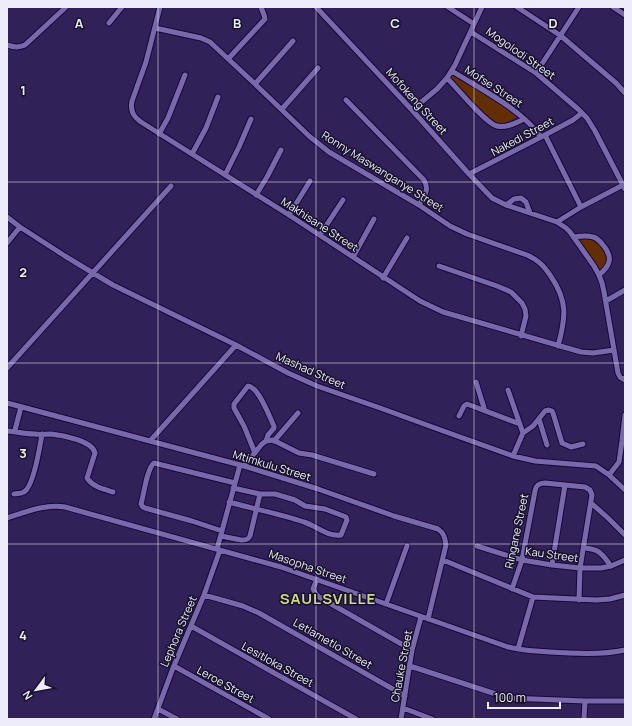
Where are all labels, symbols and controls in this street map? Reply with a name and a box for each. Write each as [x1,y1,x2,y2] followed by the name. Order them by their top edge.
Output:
[75,14,84,32] text: A
[233,14,241,32] text: B
[390,14,400,32] text: C
[548,14,558,32] text: D
[483,23,559,83] street label: Mogolodi Street
[462,62,526,110] street label: Mofse Street
[383,64,451,138] street label: Mofokeng Street
[20,81,26,99] text: 1
[488,113,556,159] street label: Nakedi Street
[319,127,447,215] street label: Ronny Maswanganye Street
[278,193,362,255] street label: Makhisane Street
[19,263,27,281] text: 2
[274,348,348,392] street label: Mashad Street
[19,444,27,462] text: 3
[231,446,313,484] street label: Mtimkulu Street
[501,492,531,570] street label: Ringane Street
[524,543,580,565] street label: Kau Street
[267,546,349,586] street label: Masopha Street
[280,588,376,609] district label: SAULSVILLE
[156,593,200,669] street label: Lephora Street
[291,614,375,672] street label: Letlametlo Street
[19,626,27,644] text: 4
[387,629,415,703] street label: Chauke Street
[239,638,317,690] street label: Lesitloka Street
[195,662,257,706] street label: Leroe Street
[16,670,56,710] north arrow
[488,684,560,710] scale bar
[19,688,36,703] text: N
[494,689,526,706] text: 100 m

